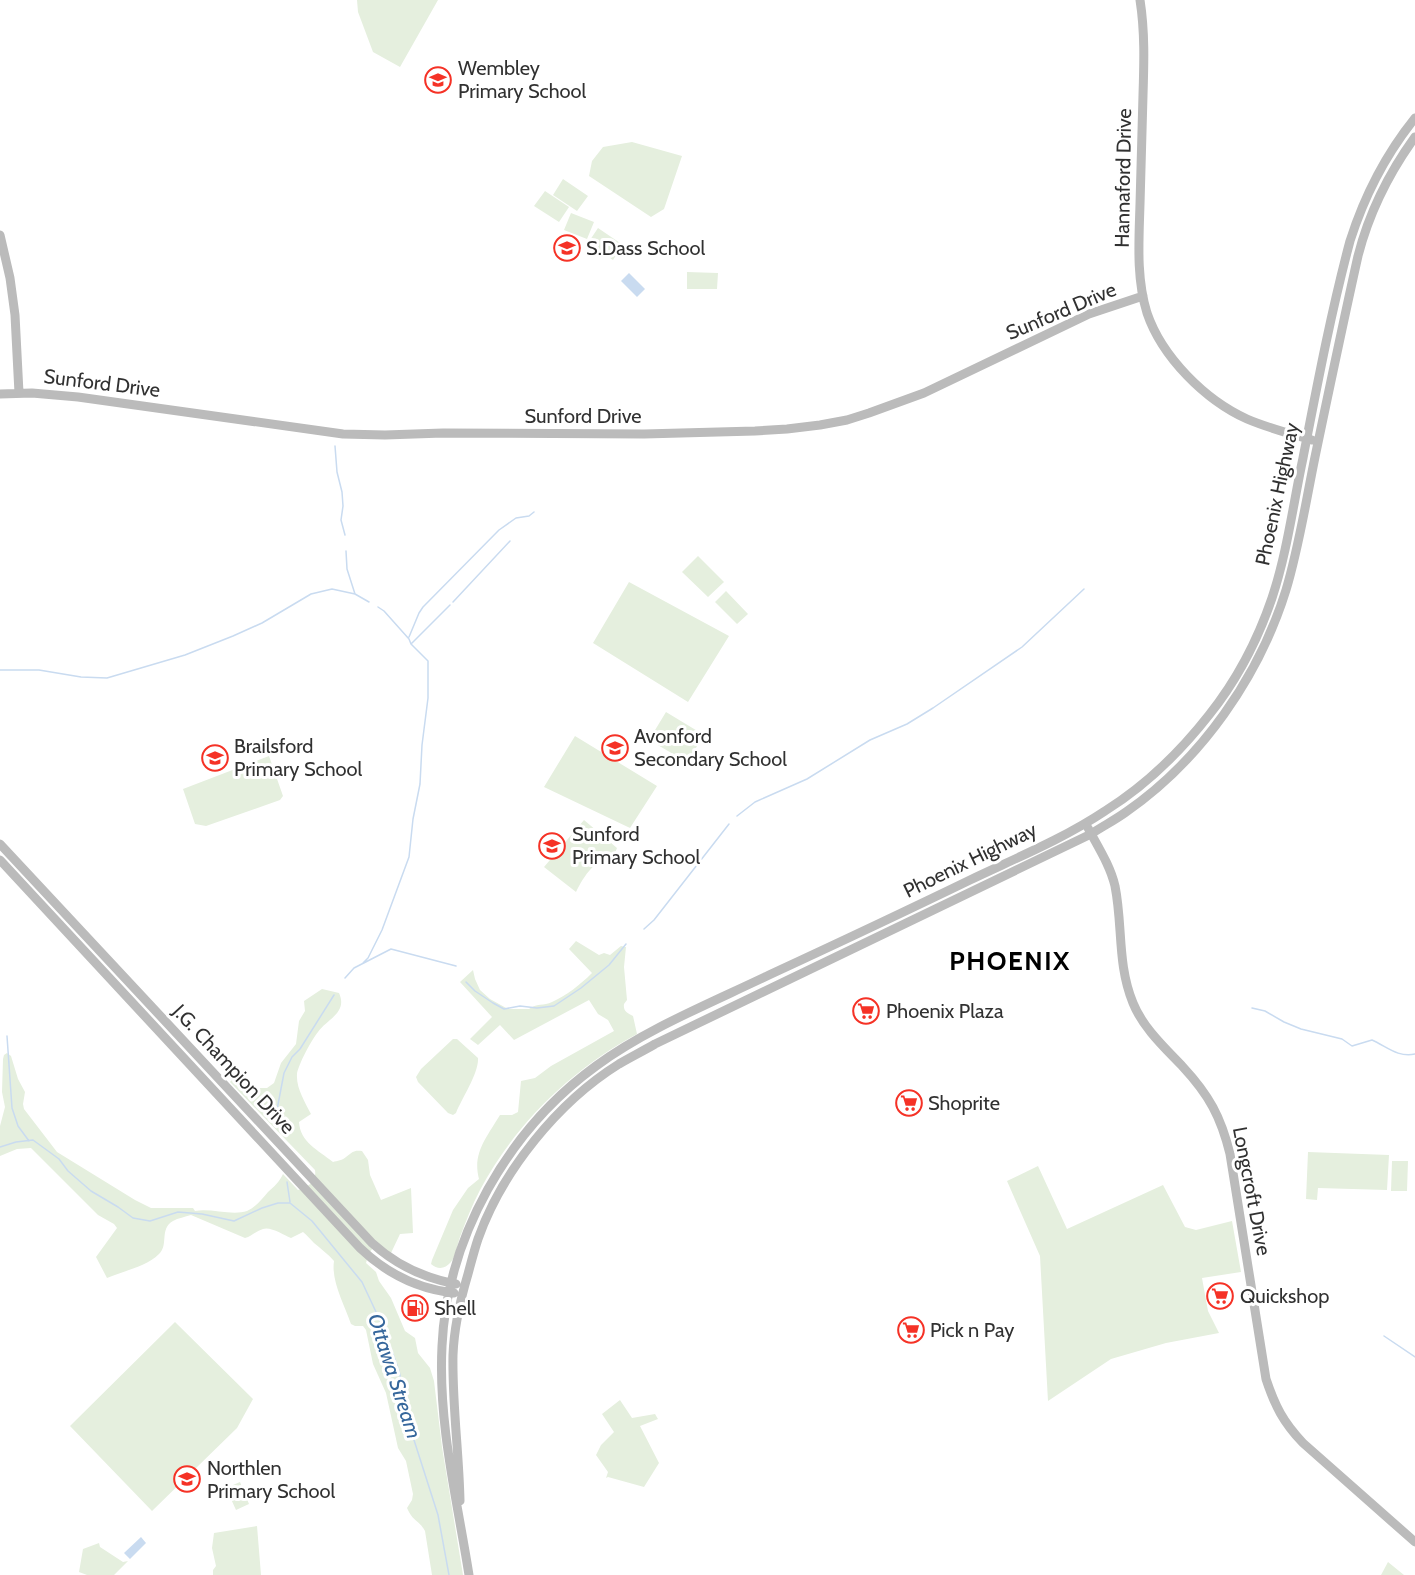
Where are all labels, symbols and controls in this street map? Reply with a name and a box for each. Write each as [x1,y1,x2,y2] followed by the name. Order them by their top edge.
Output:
[458,56,586,103] place label: Wembley Primary School
[423,65,453,95] school or university icon: Wembley Primary School
[1110,108,1136,248] street label: Hannaford Drive
[552,233,582,263] school or university icon: S.Dass School
[586,236,705,260] place label: S.Dass School
[1002,277,1120,345] street label: Sunford Drive
[42,364,162,402] street label: Sunford Drive
[524,404,642,428] street label: Sunford Drive
[1250,420,1304,568] street label: Phoenix Highway
[634,724,787,771] place label: Avonford Secondary School
[600,733,630,763] school or university icon: Avonford Secondary School
[234,734,362,781] place label: Brailsford Primary School
[200,743,230,773] school or university icon: Brailsford Primary School
[899,817,1041,903] street label: Phoenix Highway
[572,822,700,869] place label: Sunford Primary School
[537,831,567,861] school or university icon: Sunford Primary School
[949,945,1071,977] district label: PHOENIX
[851,996,881,1026] supermarket icon: Phoenix Plaza
[167,999,300,1139] street label: J.G. Champion Drive
[886,999,1004,1023] place label: Phoenix Plaza
[894,1088,924,1118] supermarket icon: Shoprite
[928,1091,1000,1115] place label: Shoprite
[1228,1125,1276,1257] street label: Longcroft Drive
[1205,1281,1235,1311] supermarket icon: Quickshop
[1240,1284,1329,1308] place label: Quickshop
[400,1293,430,1323] fuel station icon: Shell
[434,1296,476,1320] place label: Shell
[363,1310,427,1442] water label: Ottawa Stream
[896,1315,926,1345] supermarket icon: Pick n Pay
[930,1318,1014,1342] place label: Pick n Pay
[207,1456,335,1503] place label: Northlen Primary School
[172,1464,202,1494] school or university icon: Northlen Primary School

